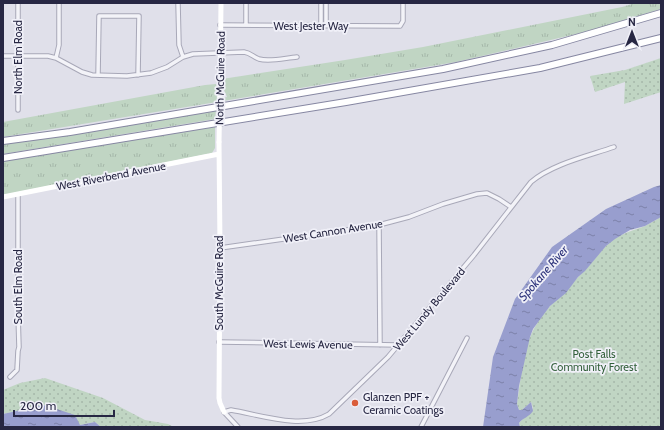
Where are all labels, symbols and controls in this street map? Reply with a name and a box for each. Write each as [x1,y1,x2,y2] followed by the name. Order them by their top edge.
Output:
[612,12,652,52] north arrow
[628,15,636,29] text: N
[273,19,349,33] street label: West Jester Way
[11,20,25,94] street label: North Elm Road
[212,31,228,125] street label: North McGuire Road
[55,158,167,193] street label: West Riverbend Avenue
[282,216,384,246] street label: West Cannon Avenue
[212,236,226,330] street label: South McGuire Road
[515,241,572,304] water label: Spokane River
[11,249,25,325] street label: South Elm Road
[390,265,468,353] street label: West Lundy Boulevard
[263,336,353,352] street label: West Lewis Avenue
[551,347,638,374] park label: Post Falls Community Forest
[363,390,444,417] place label: Glanzen PPF + Ceramic Coatings
[14,392,114,418] scale bar
[20,398,56,413] text: 200 m
[350,398,360,408] marker: Glanzen PPF + Ceramic Coatings

